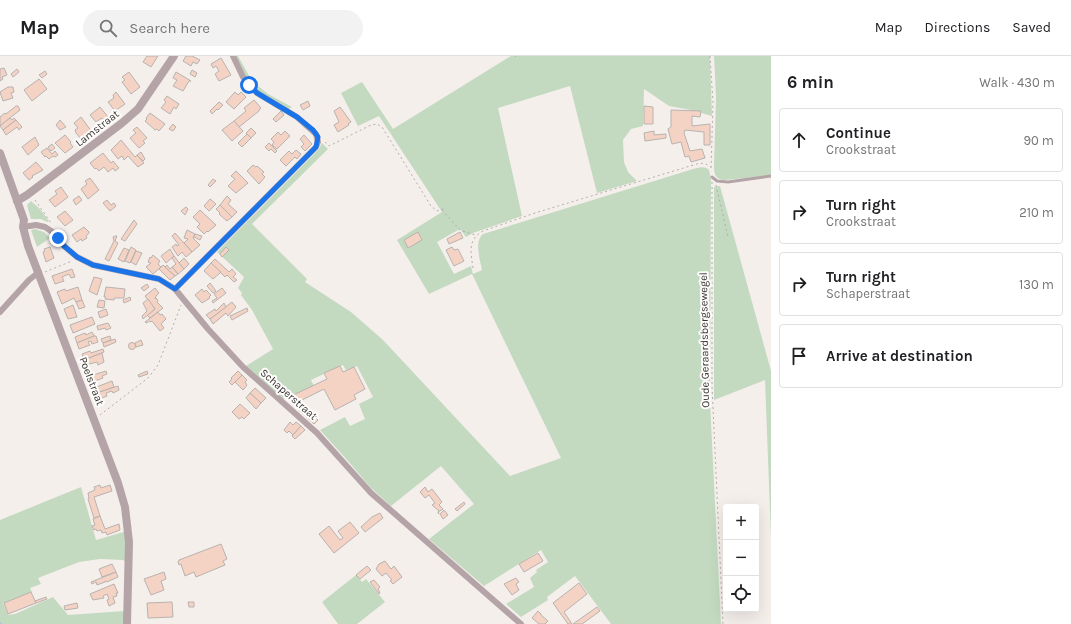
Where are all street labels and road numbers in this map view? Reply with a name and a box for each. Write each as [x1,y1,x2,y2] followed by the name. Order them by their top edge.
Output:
[73,107,122,149] street label: Lamstraat
[697,272,712,408] street label: Oude Geraardsbergsewegel
[76,355,107,407] street label: Poelstraat
[258,366,320,423] street label: Schaperstraat

